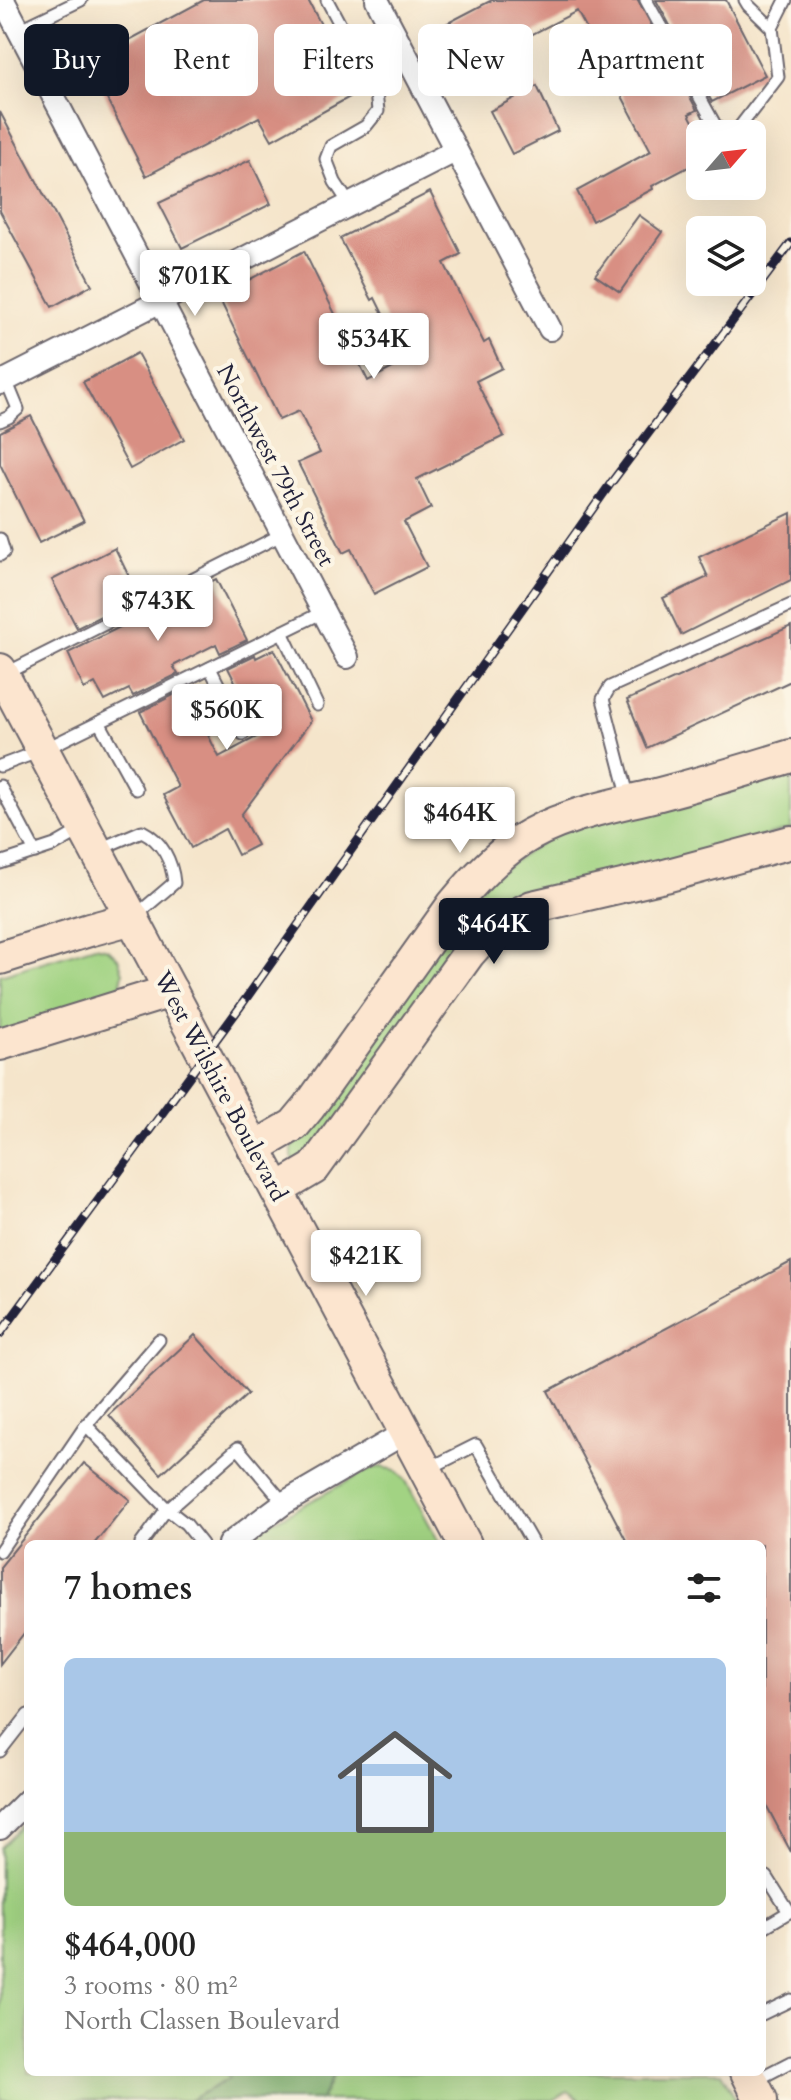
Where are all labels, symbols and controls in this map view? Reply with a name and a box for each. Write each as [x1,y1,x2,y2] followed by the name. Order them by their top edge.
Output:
[24,24,129,96] chip: Buy
[145,24,258,96] chip: Rent
[274,24,402,96] chip: Filters
[418,24,533,96] chip: New
[549,24,732,96] chip: Apartment
[686,120,766,200] north arrow
[686,120,766,296] map controls
[686,216,766,296] button: layers
[139,250,251,318] pin: $701K
[158,258,232,293] text: $701K
[318,313,430,381] pin: $534K
[337,321,411,356] text: $534K
[208,358,343,573] street label: Northwest 79th Street
[102,575,214,643] pin: $743K
[121,583,195,618] text: $743K
[171,684,283,752] pin: $560K
[190,692,264,727] text: $560K
[404,787,516,855] pin: $464K
[423,795,497,830] text: $464K
[438,898,550,966] pin: $464K
[457,906,531,941] text: $464K
[145,964,295,1207] street label: West Wilshire Boulevard
[310,1230,422,1298] pin: $421K
[329,1238,403,1273] text: $421K
[64,1565,192,1611] text: 7 homes
[682,1566,726,1610] icon: filters
[323,1710,467,1854] icon: home
[64,1922,196,1968] text: $464,000
[64,1968,237,2003] text: 3 rooms · 80 m²
[64,2003,340,2038] text: North Classen Boulevard

